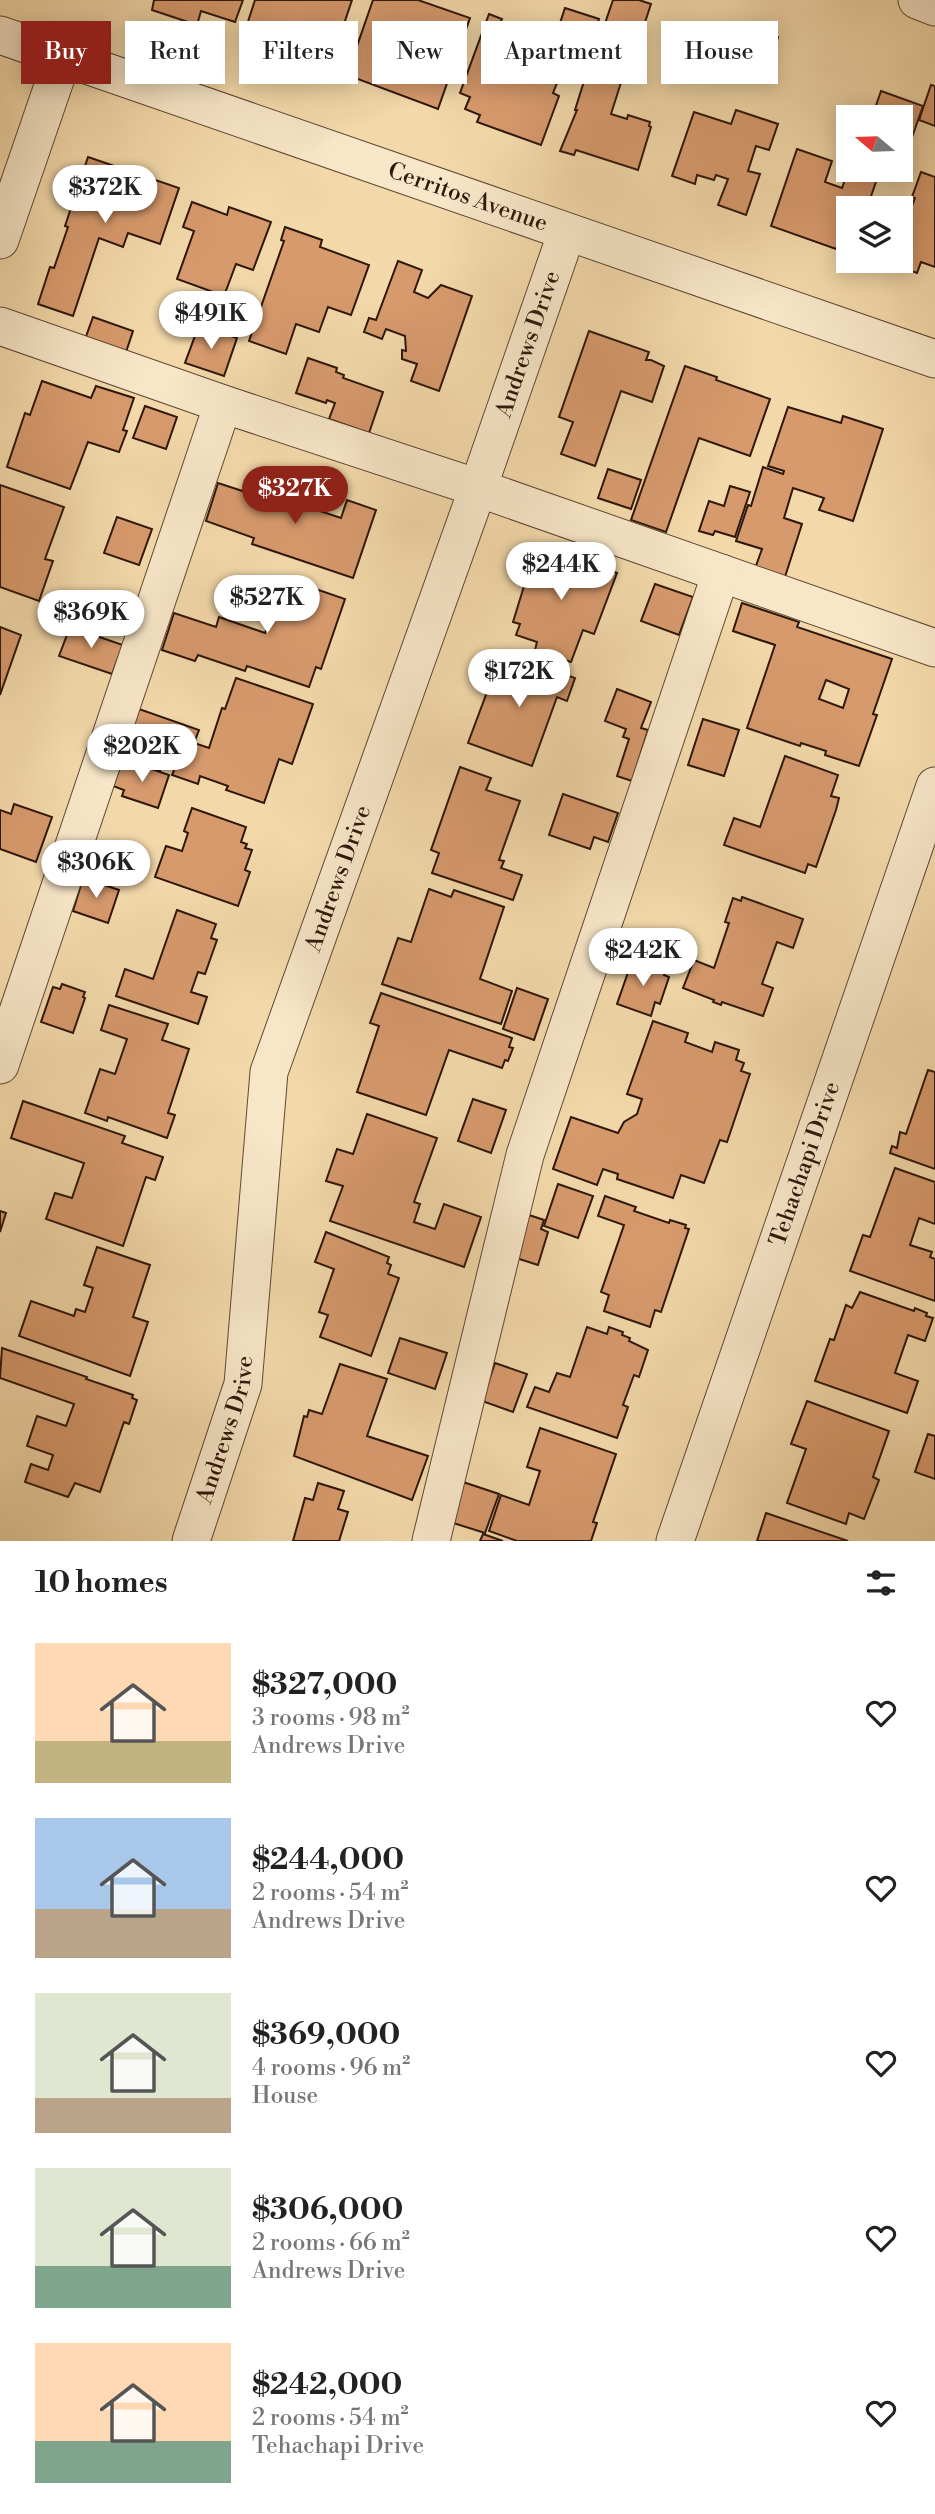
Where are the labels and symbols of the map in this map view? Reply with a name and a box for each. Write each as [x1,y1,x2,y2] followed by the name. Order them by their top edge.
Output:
[836,105,914,182] north arrow
[384,156,551,238] street label: Cerritos Avenue
[56,166,154,225] pin: $372K
[489,267,566,422] street label: Andrews Drive
[162,292,260,351] pin: $491K
[246,466,344,526] pin: $327K
[512,542,610,602] pin: $244K
[218,576,316,635] pin: $527K
[42,590,140,650] pin: $369K
[470,650,568,709] pin: $172K
[93,724,191,784] pin: $202K
[299,801,377,956] street label: Andrews Drive
[47,841,145,900] pin: $306K
[594,928,692,988] pin: $242K
[764,1078,846,1250] street label: Tehachapi Drive
[190,1355,259,1508] street label: Andrews Drive

